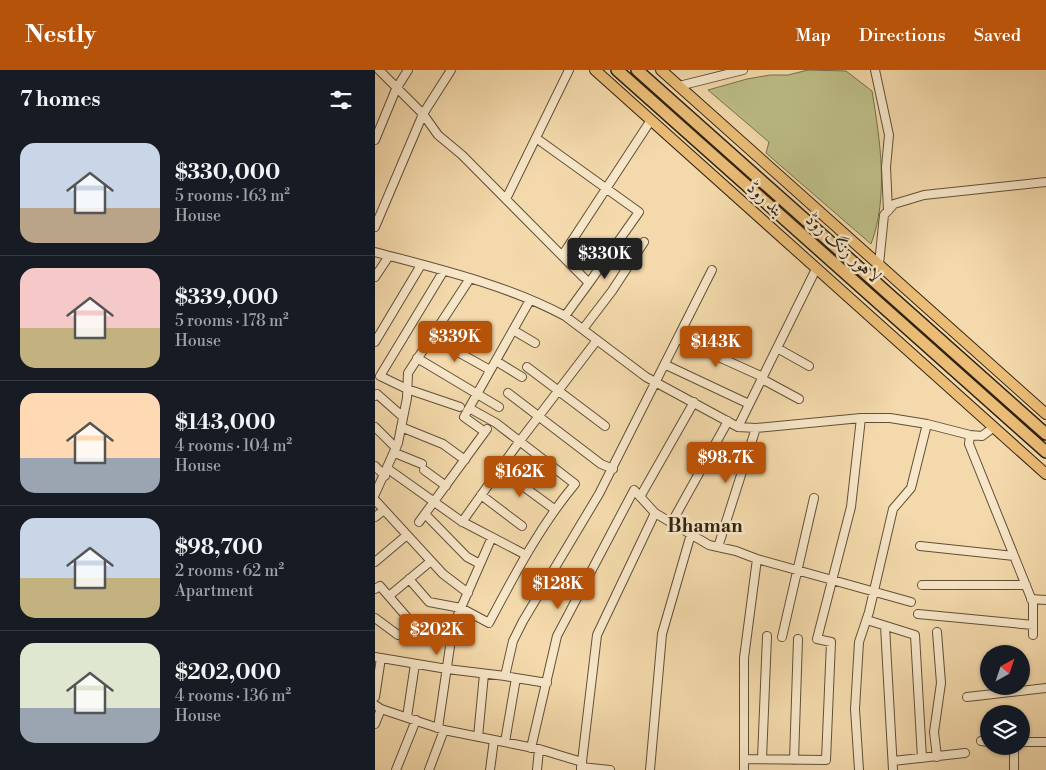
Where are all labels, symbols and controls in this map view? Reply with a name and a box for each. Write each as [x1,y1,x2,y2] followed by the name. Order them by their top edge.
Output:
[25,20,96,50] text: Nestly
[795,24,831,47] text: Map
[859,24,946,47] text: Directions
[974,24,1021,47] text: Saved
[327,86,355,114] icon: filters
[20,87,101,113] text: 7 homes
[175,160,280,186] text: $330,000
[60,163,120,223] icon: home
[742,176,788,222] street label: بند روڈ
[175,186,290,206] text: 5 rooms · 163 m²
[175,206,221,226] text: House
[800,207,886,288] street label: لاہور رنگ روڈ
[570,238,640,280] pin: $330K
[578,244,632,264] text: $330K
[175,285,278,311] text: $339,000
[60,288,120,348] icon: home
[175,311,289,331] text: 5 rooms · 178 m²
[420,320,490,363] pin: $339K
[681,326,751,368] pin: $143K
[429,327,481,347] text: $339K
[175,331,221,351] text: House
[691,332,741,352] text: $143K
[175,410,276,436] text: $143,000
[60,413,120,473] icon: home
[175,436,292,456] text: 4 rooms · 104 m²
[685,442,767,484] pin: $98.7K
[698,448,754,468] text: $98.7K
[175,456,221,476] text: House
[485,456,555,498] pin: $162K
[495,462,545,482] text: $162K
[667,514,743,538] district label: Bhaman
[175,535,263,561] text: $98,700
[60,538,120,598] icon: home
[175,561,284,581] text: 2 rooms · 62 m²
[523,568,593,610] pin: $128K
[533,574,583,594] text: $128K
[175,581,254,601] text: Apartment
[402,614,472,656] pin: $202K
[410,620,464,640] text: $202K
[980,645,1030,695] north arrow
[980,645,1030,755] map controls
[175,660,281,686] text: $202,000
[60,663,120,723] icon: home
[175,686,291,706] text: 4 rooms · 136 m²
[980,705,1030,755] button: layers
[175,706,221,726] text: House

